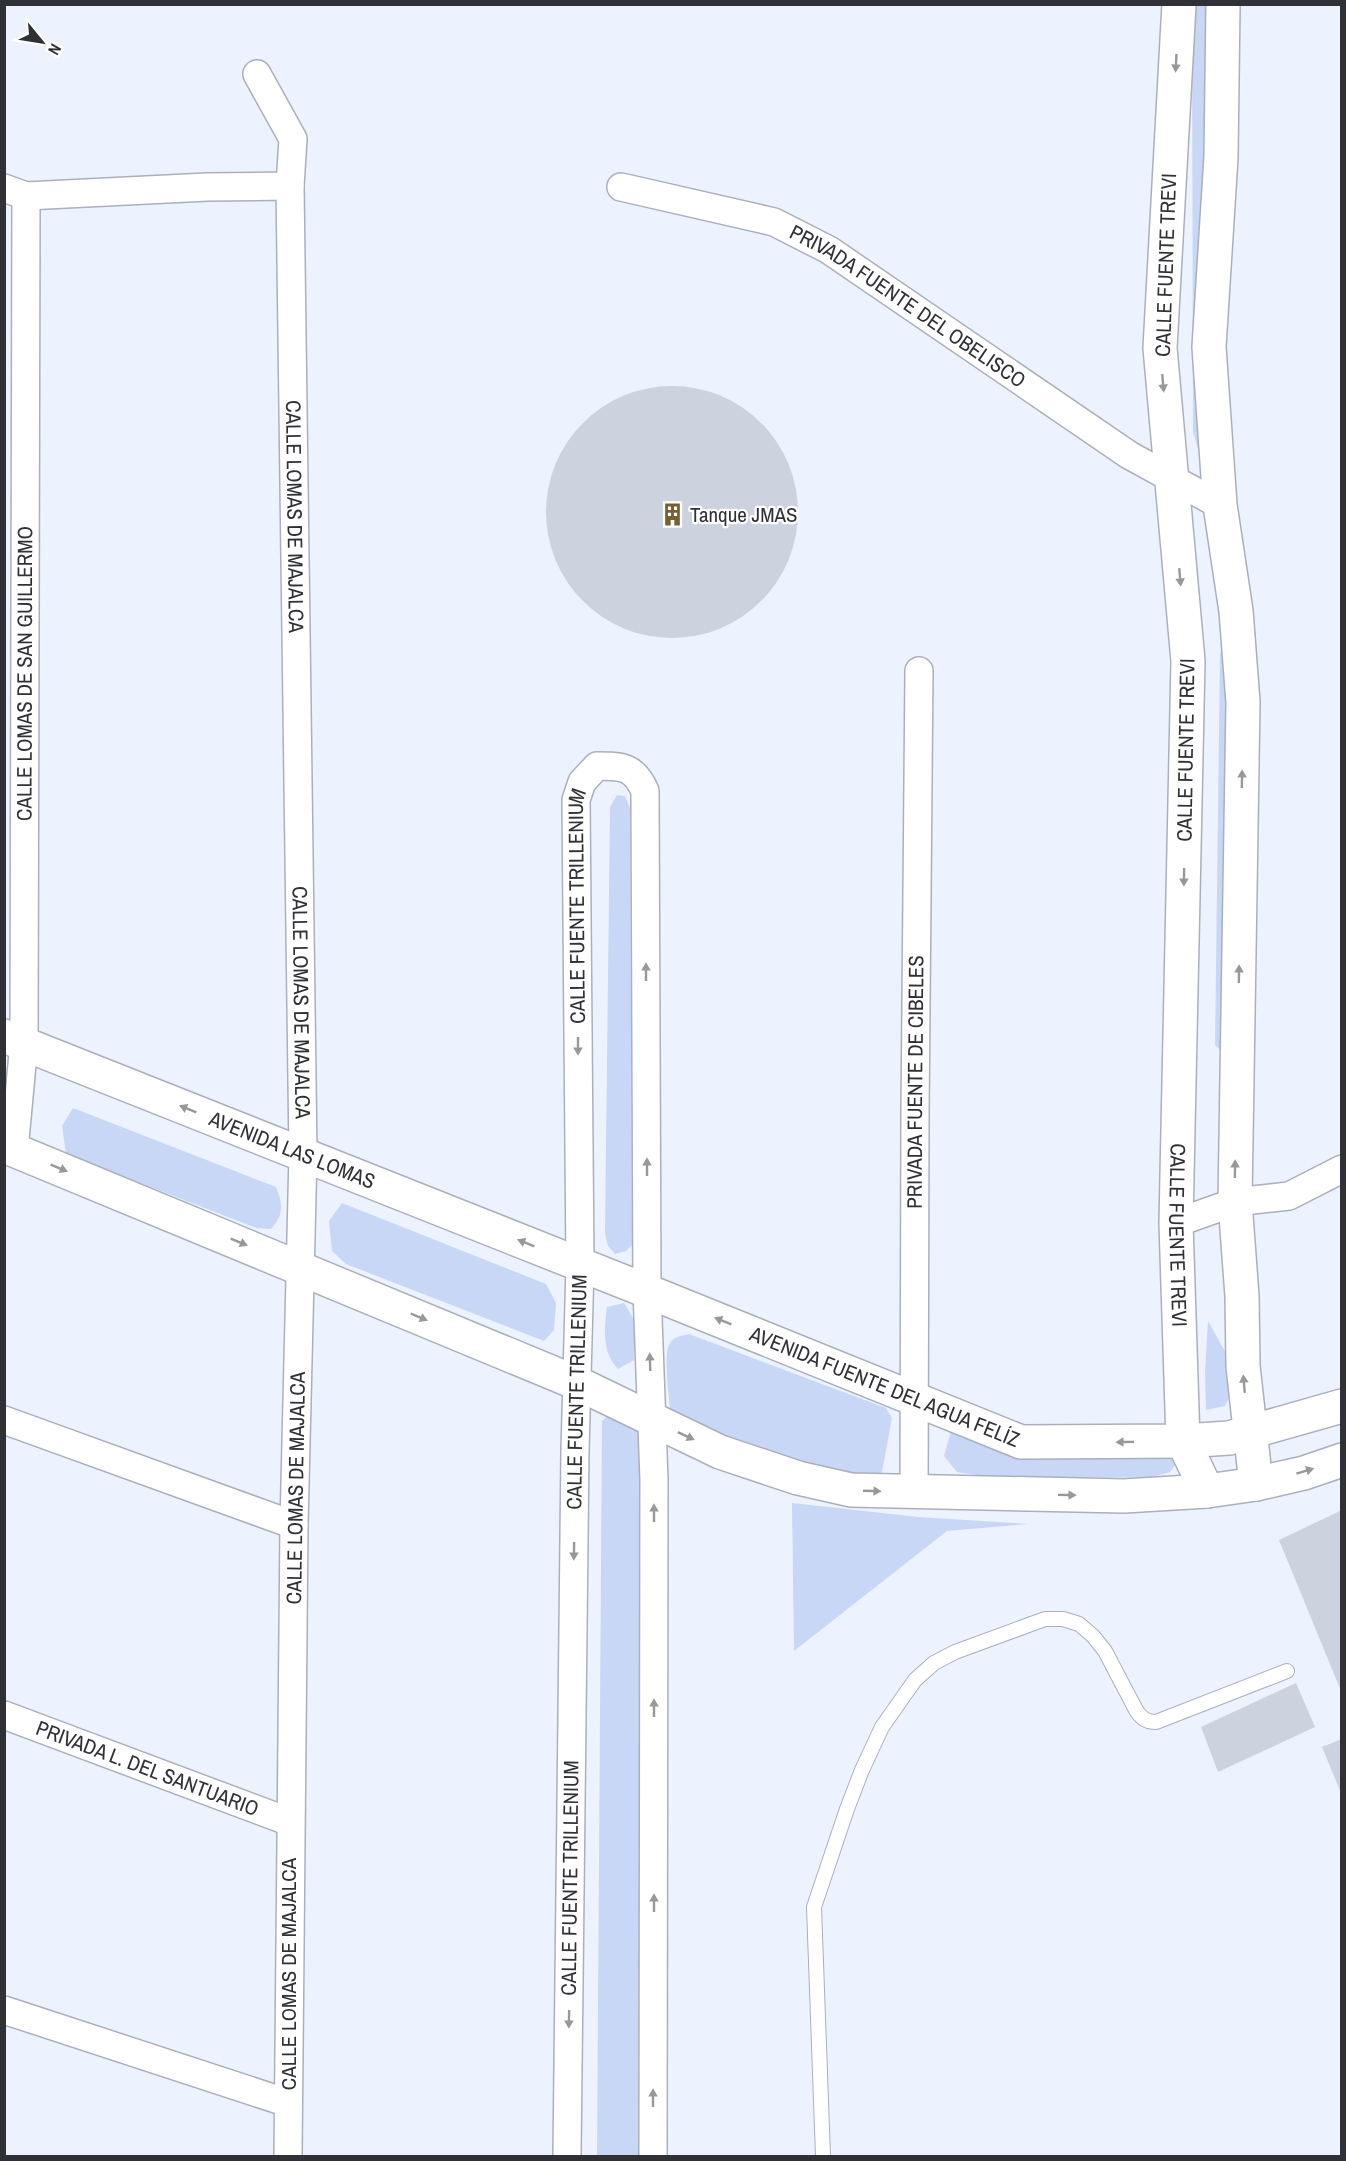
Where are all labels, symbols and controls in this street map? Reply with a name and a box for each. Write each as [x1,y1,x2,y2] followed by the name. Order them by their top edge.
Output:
[12,12,72,72] north arrow
[43,40,67,59] text: N
[1171,53,1181,72] one-way arrow
[1148,173,1183,357] street label: CALLE FUENTE TREVI
[785,217,1032,394] street label: PRIVADA FUENTE DEL OBELISCO
[1158,374,1168,393] one-way arrow
[279,400,311,634] street label: CALLE LOMAS DE MAJALCA
[690,500,798,529] place label: Tanque JMAS
[659,502,685,528] building icon: Tanque JMAS
[10,526,39,821] street label: CALLE LOMAS DE SAN GUILLERMO
[1175,568,1185,587] one-way arrow
[1169,658,1202,842] street label: CALLE FUENTE TREVI
[1237,769,1247,788] one-way arrow
[561,784,593,1024] street label: CALLE FUENTE TRILLENIUM
[1179,868,1189,887] one-way arrow
[285,886,318,1120] street label: CALLE LOMAS DE MAJALCA
[900,955,930,1209] street label: PRIVADA FUENTE DE CIBELES
[641,962,651,981] one-way arrow
[1234,964,1243,983] one-way arrow
[573,1037,583,1056] one-way arrow
[179,1104,197,1114] one-way arrow
[204,1104,379,1196] street label: AVENIDA LAS LOMAS
[1162,1143,1194,1327] street label: CALLE FUENTE TREVI
[642,1157,652,1176] one-way arrow
[1230,1159,1240,1178] one-way arrow
[50,1163,68,1173] one-way arrow
[230,1238,248,1247] one-way arrow
[516,1238,534,1248] one-way arrow
[559,1274,594,1510] street label: CALLE FUENTE TRILLENIUM
[410,1313,428,1322] one-way arrow
[713,1316,731,1326] one-way arrow
[745,1319,1024,1454] street label: AVENIDA FUENTE DEL AGUA FELÍZ
[645,1352,655,1371] one-way arrow
[279,1371,312,1605] street label: CALLE LOMAS DE MAJALCA
[1239,1375,1249,1394] one-way arrow
[678,1432,695,1441] one-way arrow
[1115,1437,1134,1447] one-way arrow
[1297,1466,1315,1476] one-way arrow
[862,1487,881,1496] one-way arrow
[1057,1491,1076,1500] one-way arrow
[649,1504,659,1523] one-way arrow
[569,1542,579,1561] one-way arrow
[649,1699,659,1718] one-way arrow
[32,1713,263,1823] street label: PRIVADA L. DEL SANTUARIO
[554,1760,585,1996] street label: CALLE FUENTE TRILLENIUM
[274,1857,303,2090] street label: CALLE LOMAS DE MAJALCA
[649,1894,659,1913] one-way arrow
[564,2010,574,2029] one-way arrow
[648,2089,658,2108] one-way arrow

